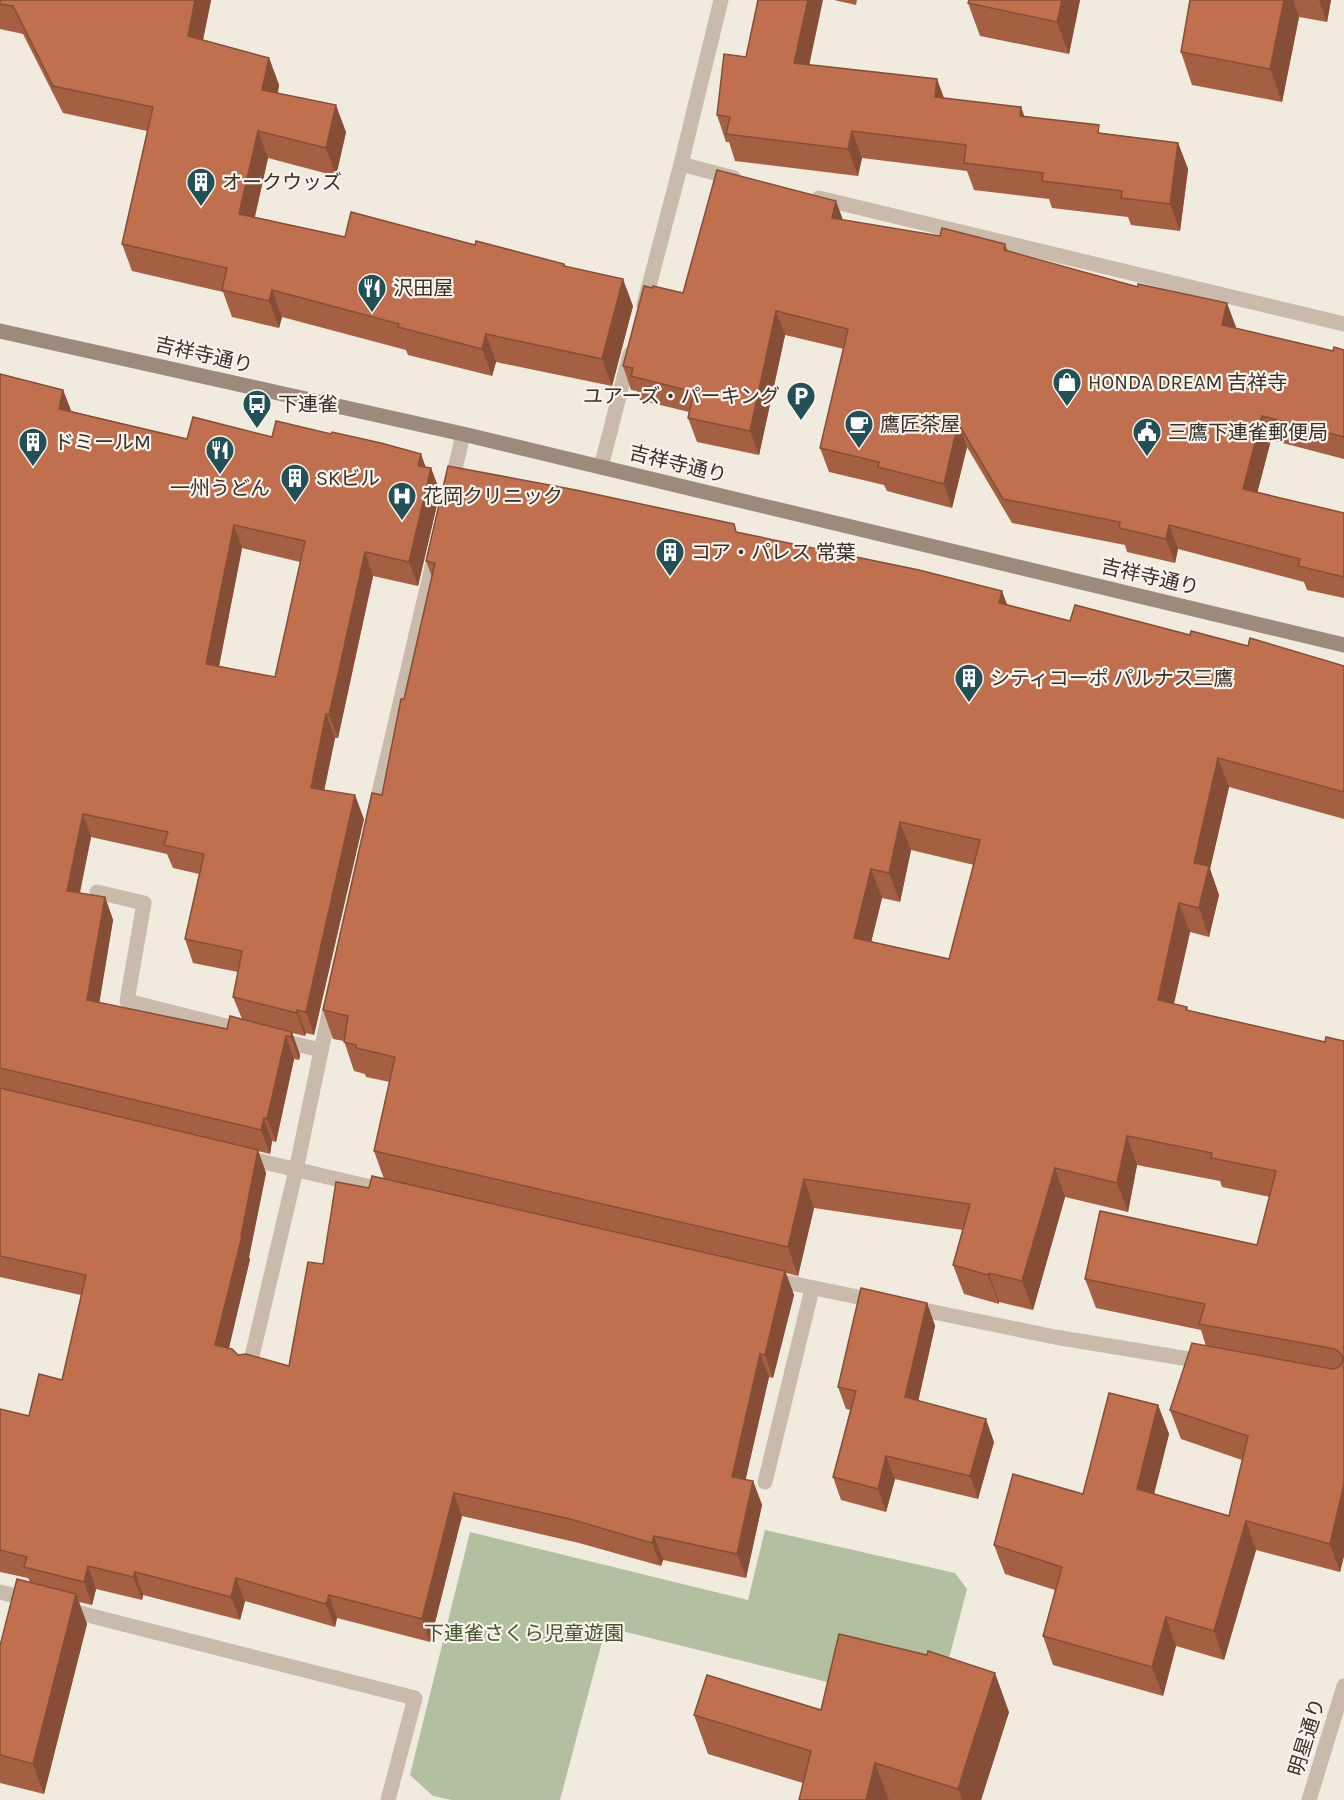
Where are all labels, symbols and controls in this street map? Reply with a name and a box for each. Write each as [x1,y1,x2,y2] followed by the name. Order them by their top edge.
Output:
[185,166,217,208] building icon: オークウッズ
[222,171,342,194] place label: オークウッズ
[356,272,388,314] restaurant icon: 沢田屋
[393,277,453,300] place label: 沢田屋
[153,333,255,377] street label: 吉祥寺通り
[1051,366,1083,408] shop icon: HONDA DREAM 吉祥寺
[1088,371,1287,394] place label: HONDA DREAM 吉祥寺
[785,380,817,422] parking icon: ユアーズ・パーキング
[583,385,780,408] place label: ユアーズ・パーキング
[241,388,273,430] bus stop icon: 下連雀
[278,393,338,416] place label: 下連雀
[843,408,875,450] cafe icon: 鷹匠茶屋
[880,413,960,436] place label: 鷹匠茶屋
[1131,416,1163,458] public building icon: 三鷹下連雀郵便局
[1168,421,1328,444] place label: 三鷹下連雀郵便局
[17,426,49,468] building icon: ドミールM
[54,431,151,454] place label: ドミールM
[204,434,236,476] restaurant icon: 一州うどん
[627,441,729,487] street label: 吉祥寺通り
[279,462,311,504] building icon: SKビル
[316,467,380,490] place label: SKビル
[170,477,270,500] place label: 一州うどん
[386,480,418,522] hospital icon: 花岡クリニック
[423,485,563,508] place label: 花岡クリニック
[654,536,686,578] building icon: コア・パレス 常葉
[691,541,856,564] place label: コア・パレス 常葉
[1099,555,1201,599] street label: 吉祥寺通り
[953,662,985,704] building icon: シティコーポ パルナス三鷹
[990,667,1234,690] place label: シティコーポ パルナス三鷹
[424,1622,624,1645] park label: 下連雀さくら児童遊園
[1284,1695,1330,1779] street label: 明星通り

